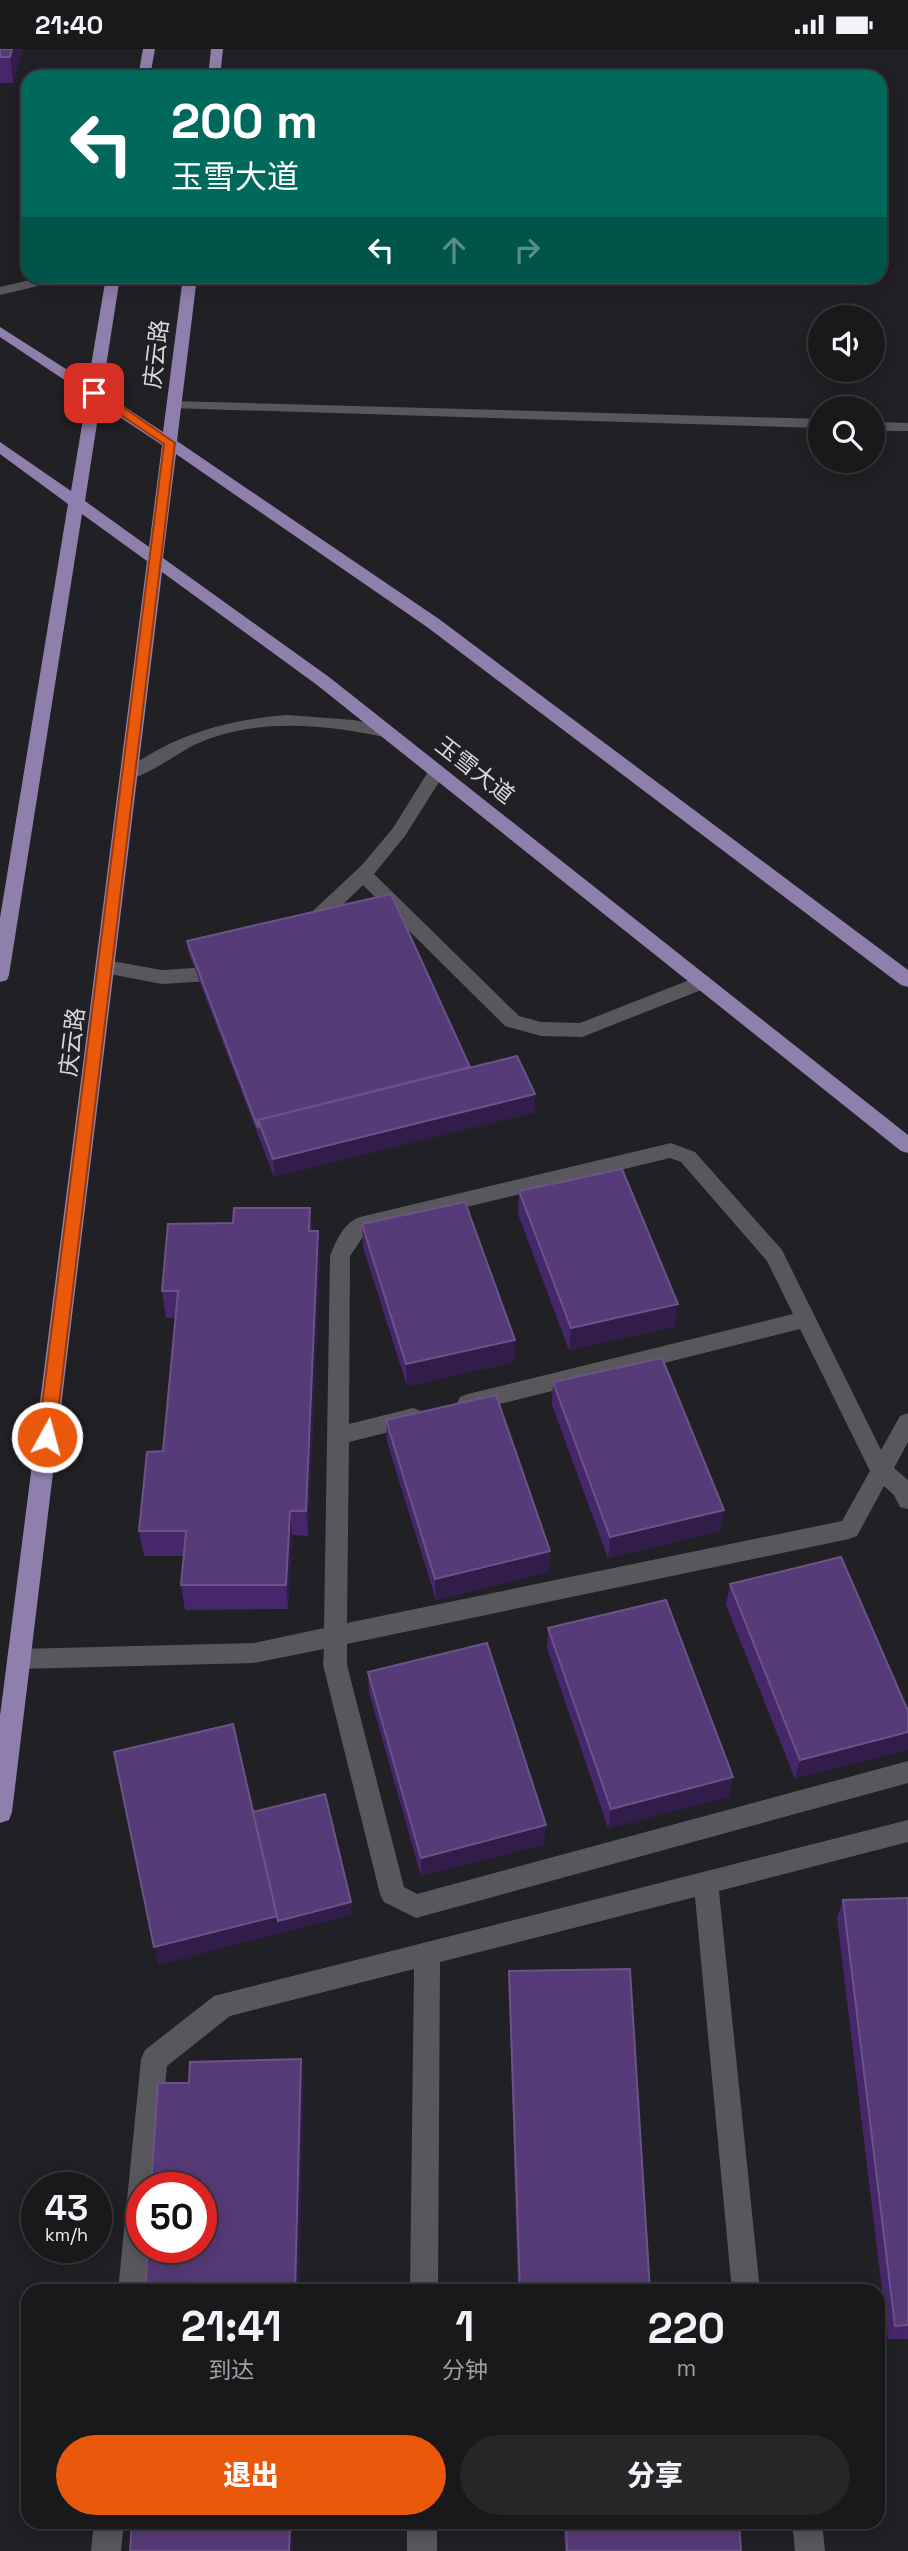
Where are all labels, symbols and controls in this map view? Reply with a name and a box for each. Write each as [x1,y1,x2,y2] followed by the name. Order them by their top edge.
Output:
[35,8,103,42] text: 21:40
[171,90,318,152] text: 200 m
[56,98,147,189] icon: left
[171,157,299,197] text: 玉雪大道
[362,231,400,269] icon: left
[435,231,473,269] icon: ahead
[508,231,546,269] icon: right
[808,305,885,473] map controls
[808,305,885,382] button: sound
[137,318,175,390] street label: 庆云路
[64,363,124,423] pin
[75,374,113,412] icon: arrive
[808,396,885,473] button: search
[430,730,520,810] street label: 玉雪大道
[53,1006,91,1078] street label: 庆云路
[10,1400,84,1474] position arrow
[126,2172,217,2263] speed limit sign: 50
[45,2186,88,2230] text: 43
[45,2223,88,2246] text: km/h
[181,2300,282,2353] text: 21:41
[455,2300,474,2353] text: 1
[648,2302,725,2355] text: 220
[676,2353,696,2383] text: m
[208,2355,254,2385] text: 到达
[442,2355,488,2385] text: 分钟
[56,2435,446,2515] button: 退出
[460,2435,850,2515] button: 分享

